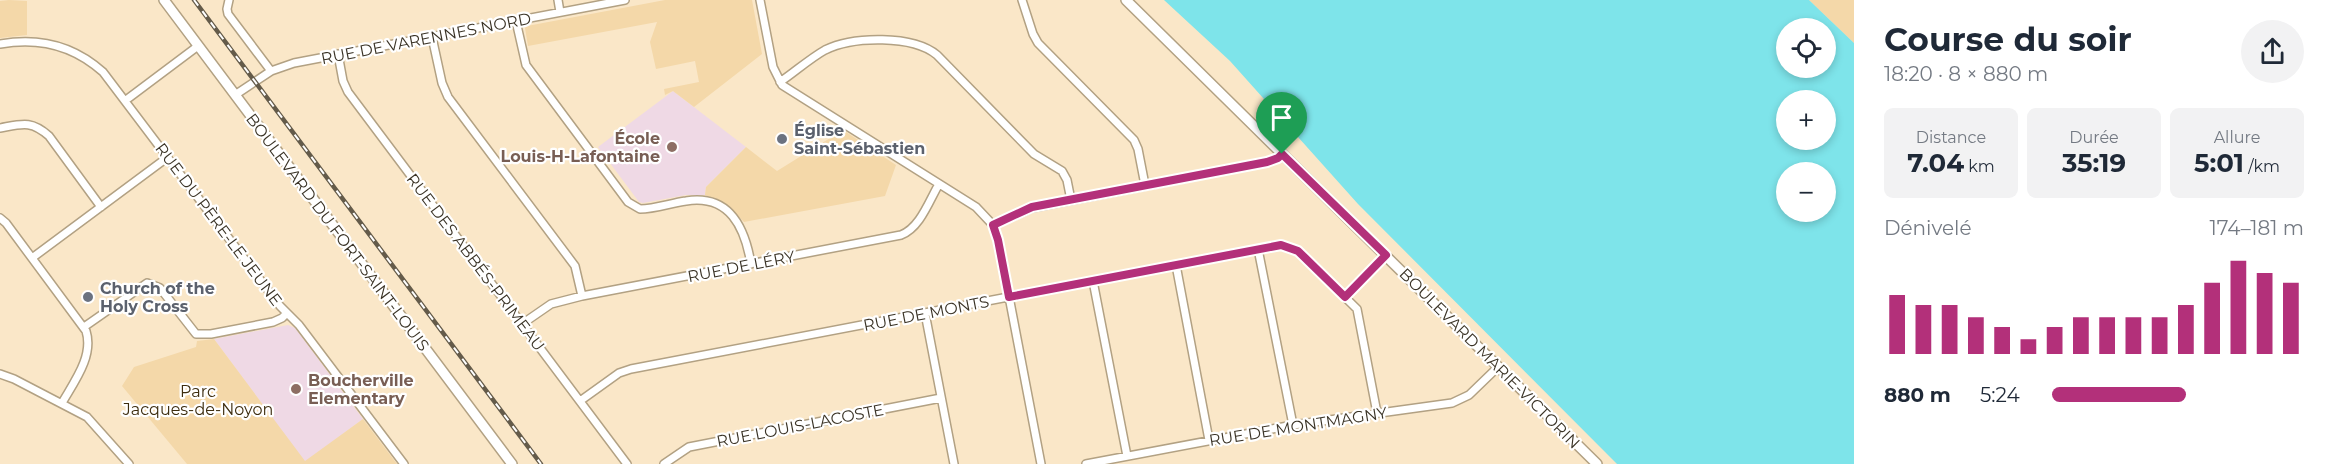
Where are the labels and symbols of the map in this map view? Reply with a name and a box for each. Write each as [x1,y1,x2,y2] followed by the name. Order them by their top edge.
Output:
[319,9,533,68] street label: RUE DE VARENNES NORD
[1256,92,1307,154] pin
[242,110,433,355] street label: BOULEVARD DU FORT-SAINT-LOUIS
[794,121,925,158] place label: Église Saint-Sébastien
[501,129,660,166] place label: École Louis-H-Lafontaine
[775,132,789,146] marker: Église Saint-Sébastien
[151,139,286,309] street label: RUE DU PÈRE-LE JEUNE
[665,140,679,154] marker: École Louis-H-Lafontaine
[403,170,549,355] street label: RUE DES ABBÉS-PRIMEAU
[686,247,797,286] street label: RUE DE LÉRY
[1396,264,1584,452] street label: BOULEVARD MARIE-VICTORIN
[100,279,215,316] place label: Church of the Holy Cross
[81,290,95,304] marker: Church of the Holy Cross
[862,292,991,335] street label: RUE DE MONTS
[308,371,414,408] place label: Boucherville Elementary
[122,382,273,419] park label: Parc Jacques-de-Noyon
[289,382,303,396] marker: Boucherville Elementary
[715,400,885,451] street label: RUE LOUIS-LACOSTE
[1208,403,1389,450] street label: RUE DE MONTMAGNY

